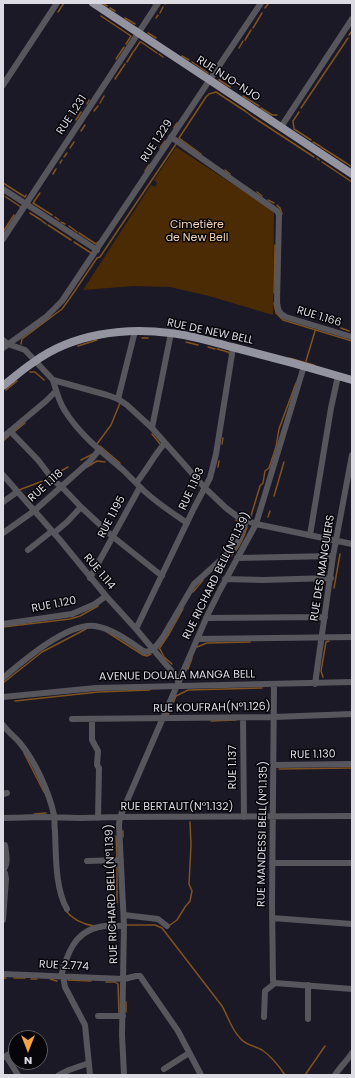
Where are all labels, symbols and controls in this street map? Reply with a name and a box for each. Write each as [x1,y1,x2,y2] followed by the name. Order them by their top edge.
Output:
[194,54,262,104] street label: RUE NJO-NJO
[54,93,90,137] street label: RUE 1.231
[138,117,176,165] street label: RUE 1.229
[166,218,228,244] park label: Cimetière de New Bell
[295,304,343,330] street label: RUE 1.166
[166,316,254,348] street label: RUE DE NEW BELL
[176,466,208,512] street label: RUE 1.193
[26,467,66,505] street label: RUE 1.118
[95,494,129,540] street label: RUE 1.195
[180,510,254,642] street label: RUE RICHARD BELL(N°1.139)
[308,514,338,622] street label: RUE DES MANGUIERS
[80,551,118,593] street label: RUE 1.114
[31,594,77,616] street label: RUE 1.120
[99,668,255,684] street label: AVENUE DOUALA MANGA BELL
[153,700,271,716] street label: RUE KOUFRAH(N°1.126)
[226,745,240,789] street label: RUE 1.137
[290,748,336,762] street label: RUE 1.130
[255,761,271,907] street label: RUE MANDESSI BELL(N°1.135)
[121,800,233,814] street label: RUE BERTAUT(N°1.132)
[103,824,121,964] street label: RUE RICHARD BELL(N°1.139)
[39,958,89,974] street label: RUE 2.774
[8,1030,48,1070] north arrow
[24,1053,32,1069] text: N

